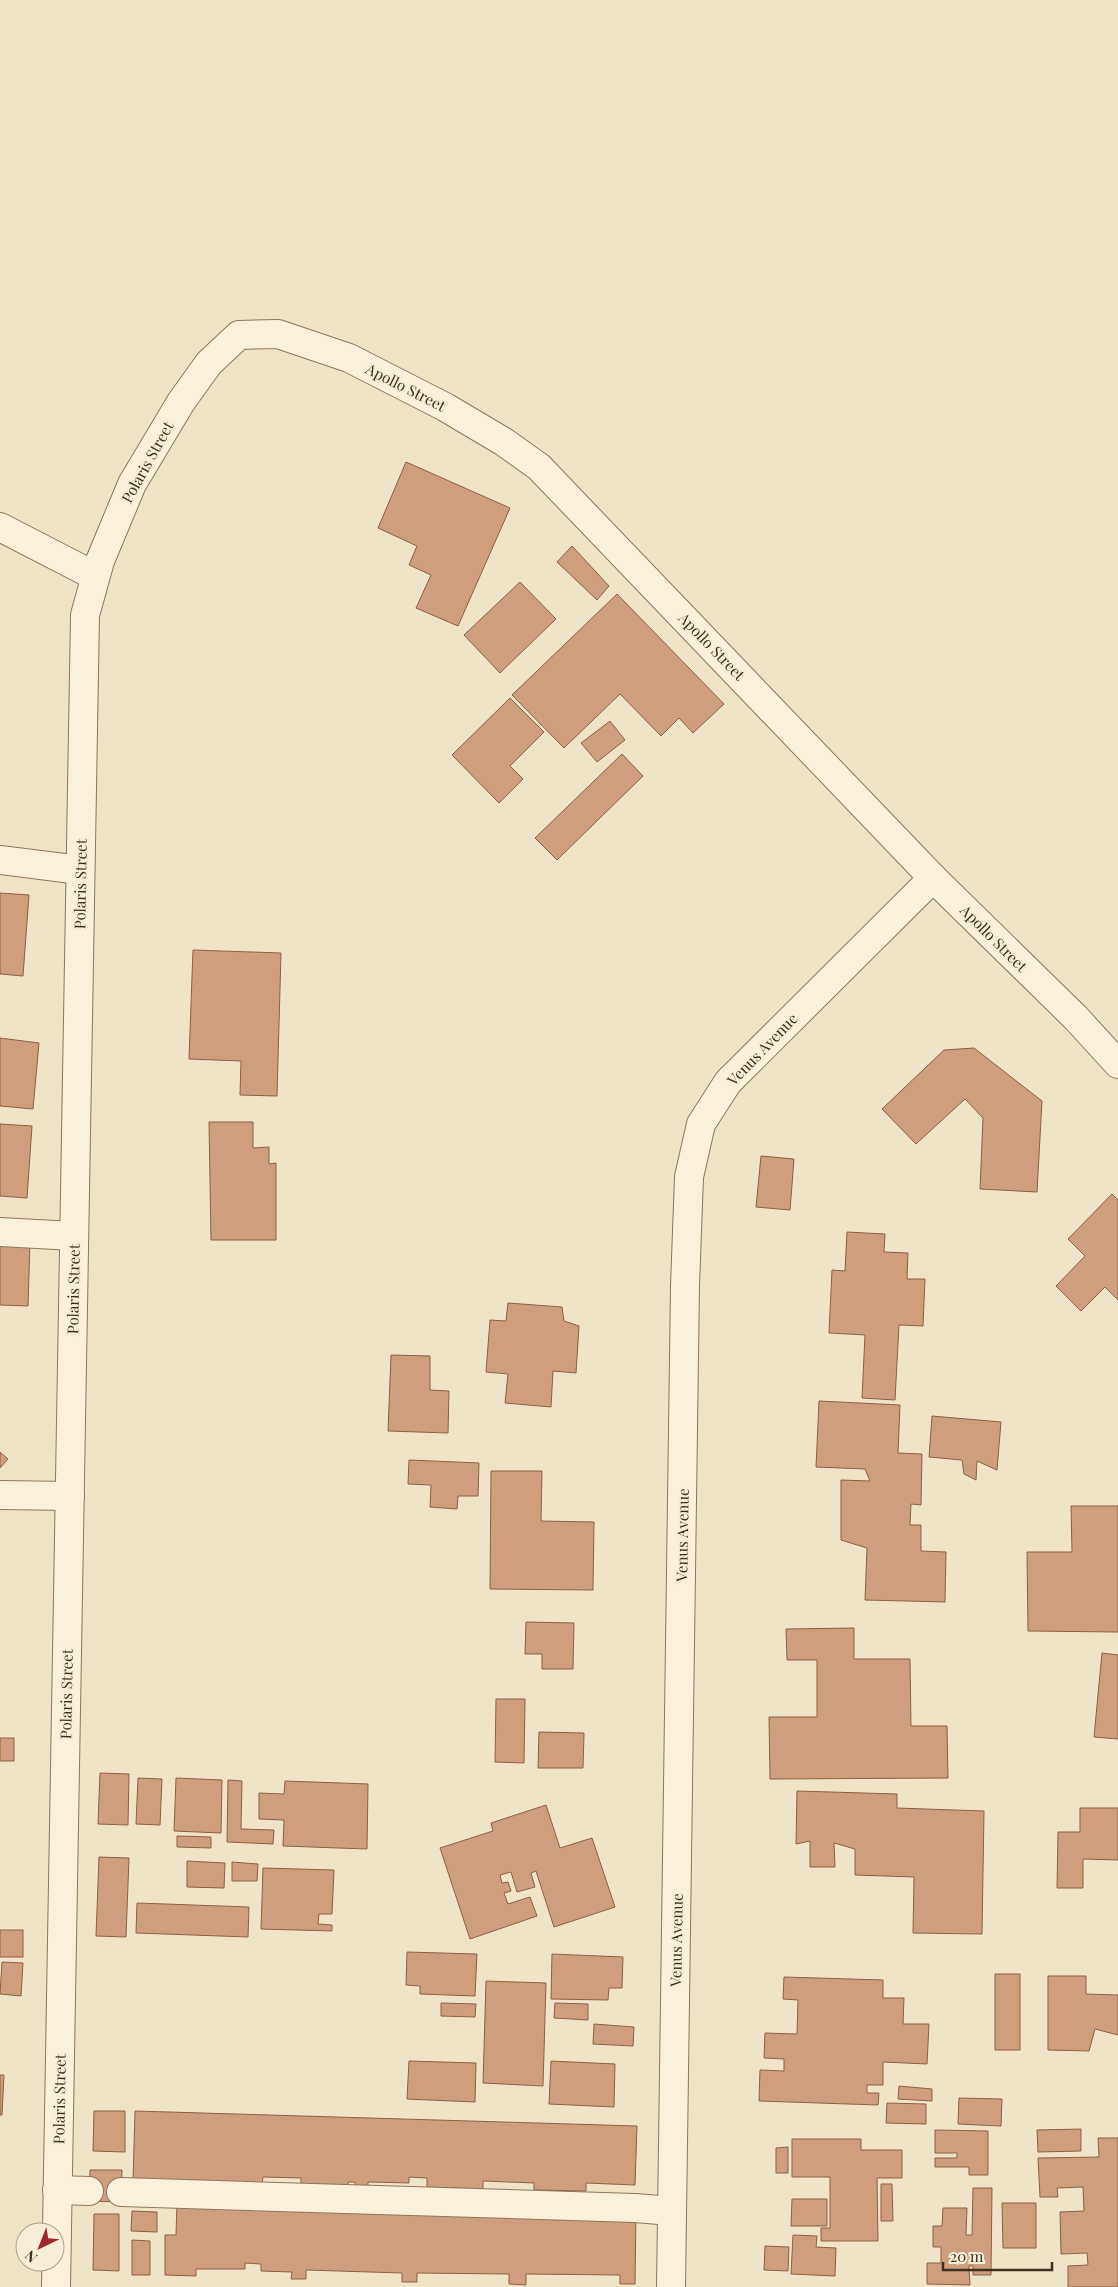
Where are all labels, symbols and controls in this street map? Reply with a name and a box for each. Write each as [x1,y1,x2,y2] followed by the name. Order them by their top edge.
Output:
[362,358,450,416] street label: Apollo Street
[116,417,178,506] street label: Polaris Street
[674,607,750,685] street label: Apollo Street
[69,838,91,929] street label: Polaris Street
[955,899,1032,976] street label: Apollo Street
[722,1009,802,1090] street label: Venus Avenue
[62,1243,84,1334] street label: Polaris Street
[671,1488,693,1583] street label: Venus Avenue
[55,1648,77,1739] street label: Polaris Street
[665,1893,687,1988] street label: Venus Avenue
[48,2053,70,2144] street label: Polaris Street
[15,2222,65,2272] north arrow
[943,2240,1052,2272] scale bar
[21,2246,41,2267] text: N
[950,2246,984,2266] text: 20 m

